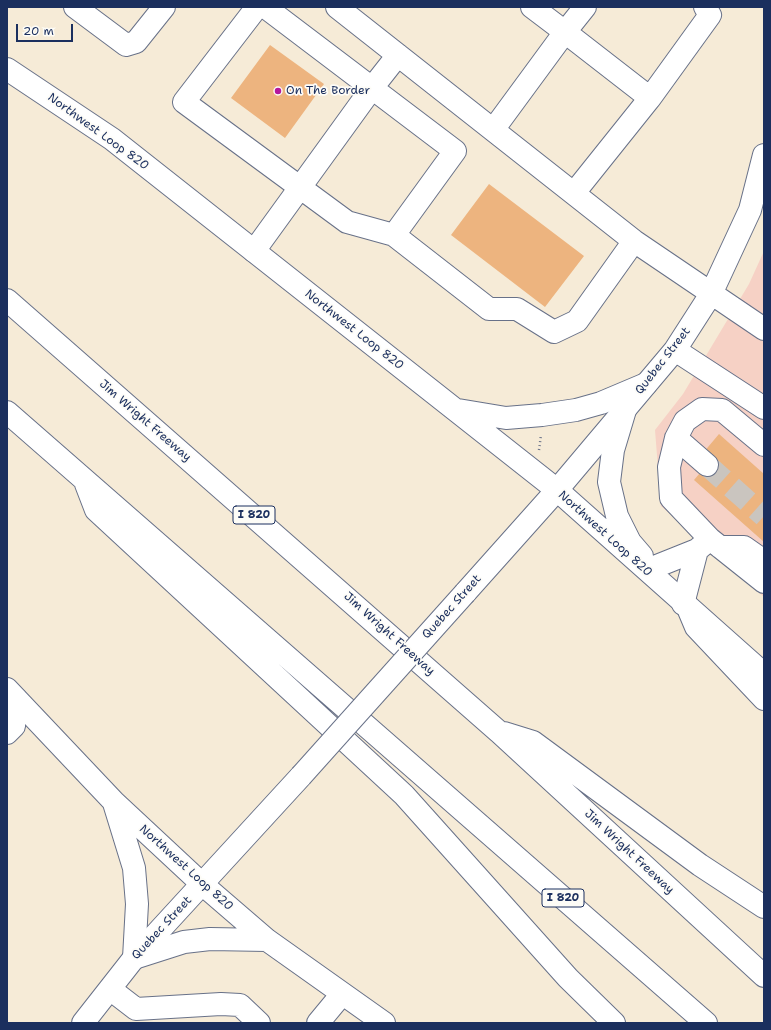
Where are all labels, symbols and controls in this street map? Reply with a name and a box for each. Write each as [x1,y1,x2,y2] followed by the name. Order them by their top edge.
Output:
[18,16,75,42] scale bar
[23,23,54,39] text: 20 m
[286,84,370,98] place label: On The Border
[273,86,283,96] marker: On The Border
[45,90,151,174] street label: Northwest Loop 820
[302,287,406,373] street label: Northwest Loop 820
[632,325,694,397] street label: Quebec Street
[96,377,194,465] street label: Jim Wright Freeway
[555,488,655,580] street label: Northwest Loop 820
[233,506,275,524] road number: I 820
[419,572,485,642] street label: Quebec Street
[341,589,437,679] street label: Jim Wright Freeway
[581,807,677,897] street label: Jim Wright Freeway
[136,822,236,914] street label: Northwest Loop 820
[542,889,584,907] road number: I 820
[129,893,195,963] street label: Quebec Street

